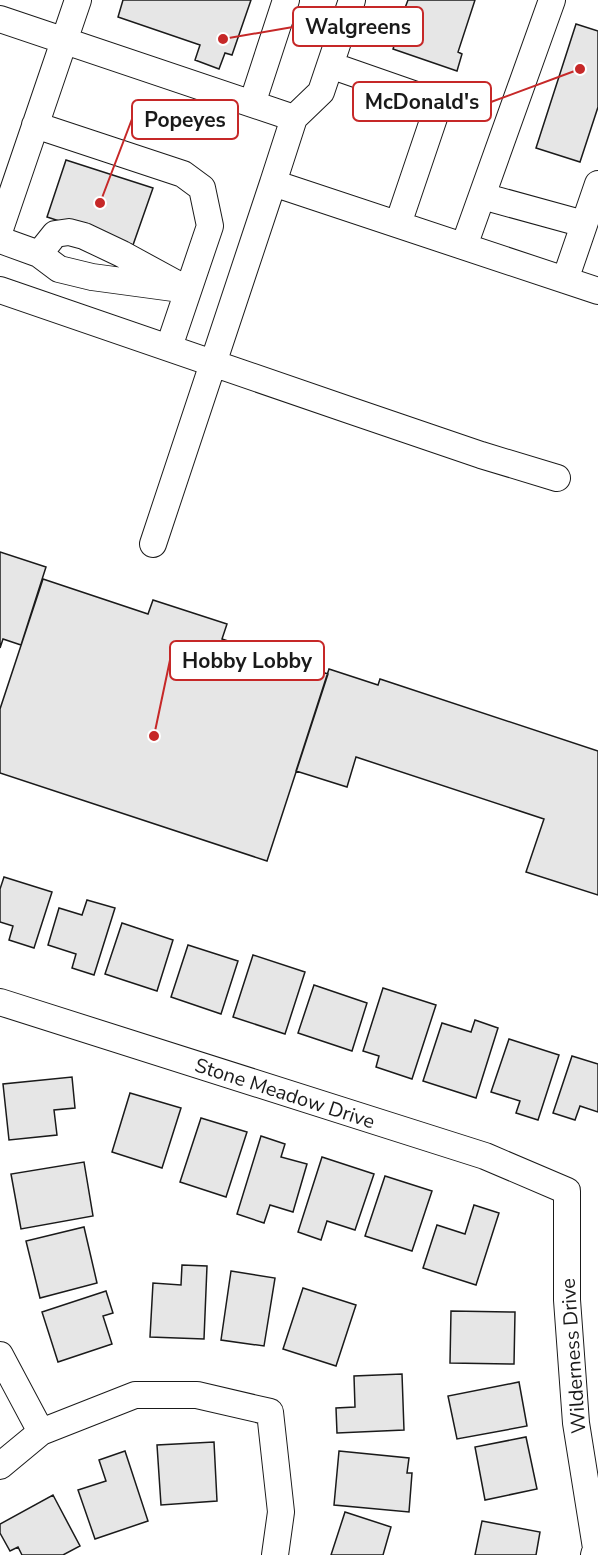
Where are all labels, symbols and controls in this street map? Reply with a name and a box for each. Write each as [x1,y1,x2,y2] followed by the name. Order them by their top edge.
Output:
[293,7,423,46] callout: Walgreens
[305,13,411,41] text: Walgreens
[353,82,491,121] callout: McDonald's
[365,88,479,116] text: McDonald's
[132,100,238,139] callout: Popeyes
[144,106,226,134] text: Popeyes
[170,641,324,680] callout: Hobby Lobby
[182,647,313,675] text: Hobby Lobby
[191,1052,378,1135] street label: Stone Meadow Drive
[555,1277,592,1435] street label: Wilderness Drive

